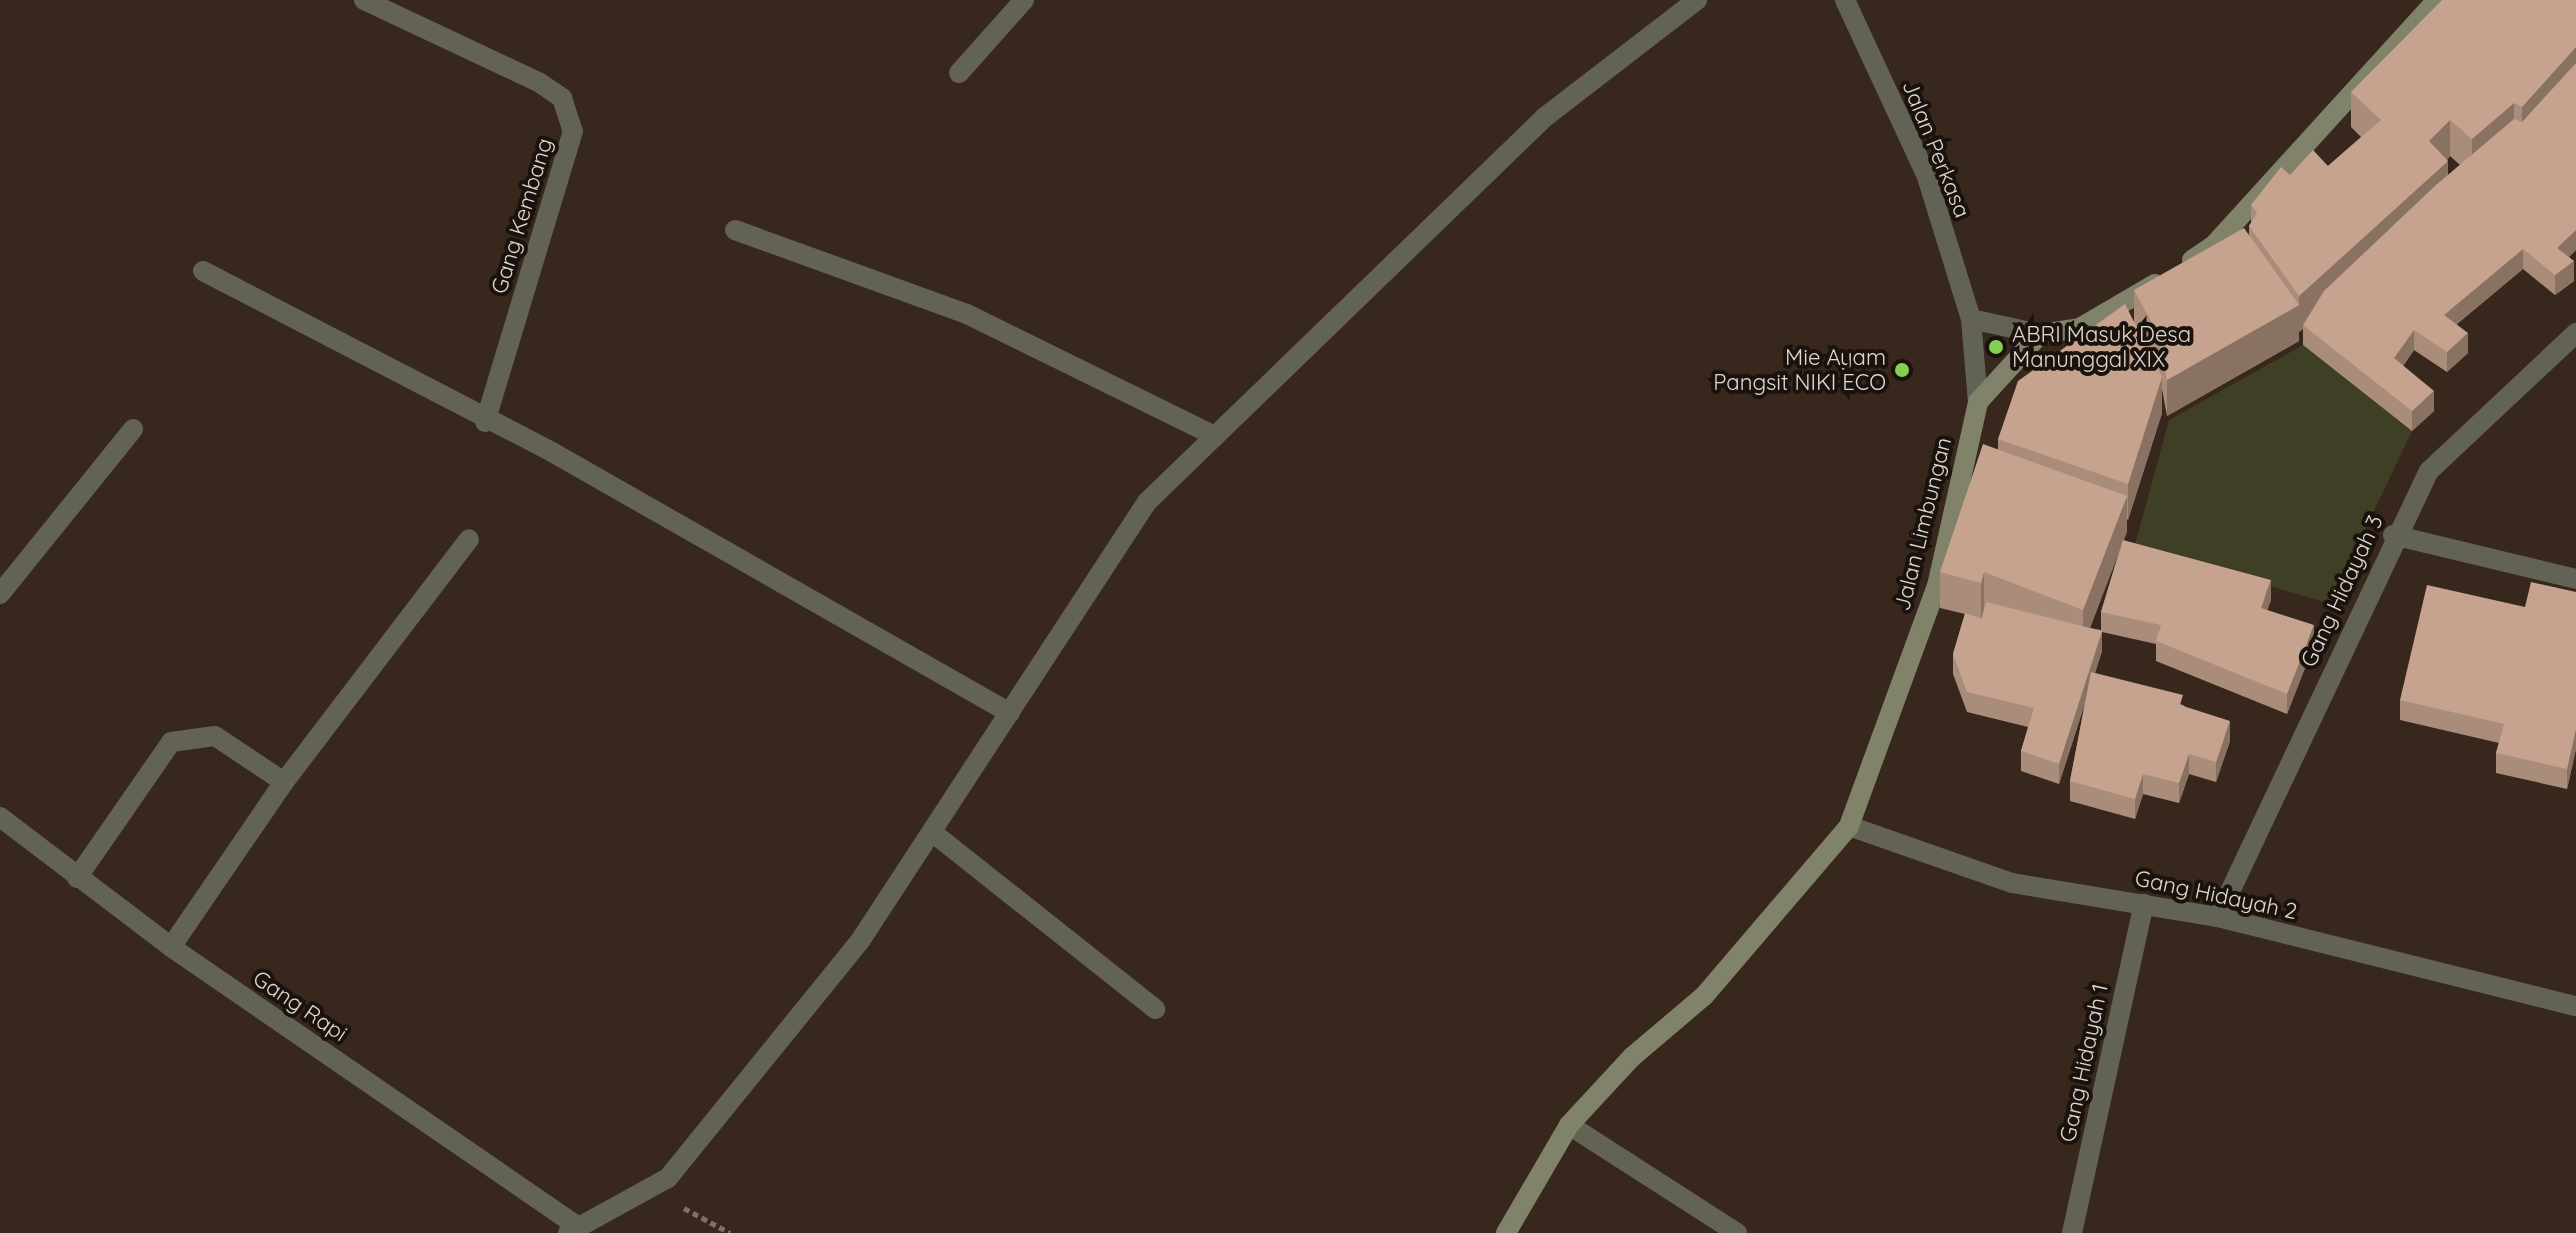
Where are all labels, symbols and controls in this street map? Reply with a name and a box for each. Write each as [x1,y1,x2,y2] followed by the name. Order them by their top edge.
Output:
[1896,77,1976,221] street label: Jalan Perkasa
[486,135,558,297] street label: Gang Kembang
[2012,321,2191,372] place label: ABRI Masuk Desa Manunggal XIX
[1987,338,2005,356] marker: ABRI Masuk Desa Manunggal XIX
[1713,344,1886,396] place label: Mie Ayam Pangsit NIKI ECO
[1893,361,1911,379] marker: Mie Ayam Pangsit NIKI ECO
[1889,435,1957,613] street label: Jalan Limbungan
[2295,511,2389,671] street label: Gang Hidayah 3
[2133,865,2299,925] street label: Gang Hidayah 2
[248,965,352,1047] street label: Gang Rapi
[2054,981,2114,1145] street label: Gang Hidayah 1

